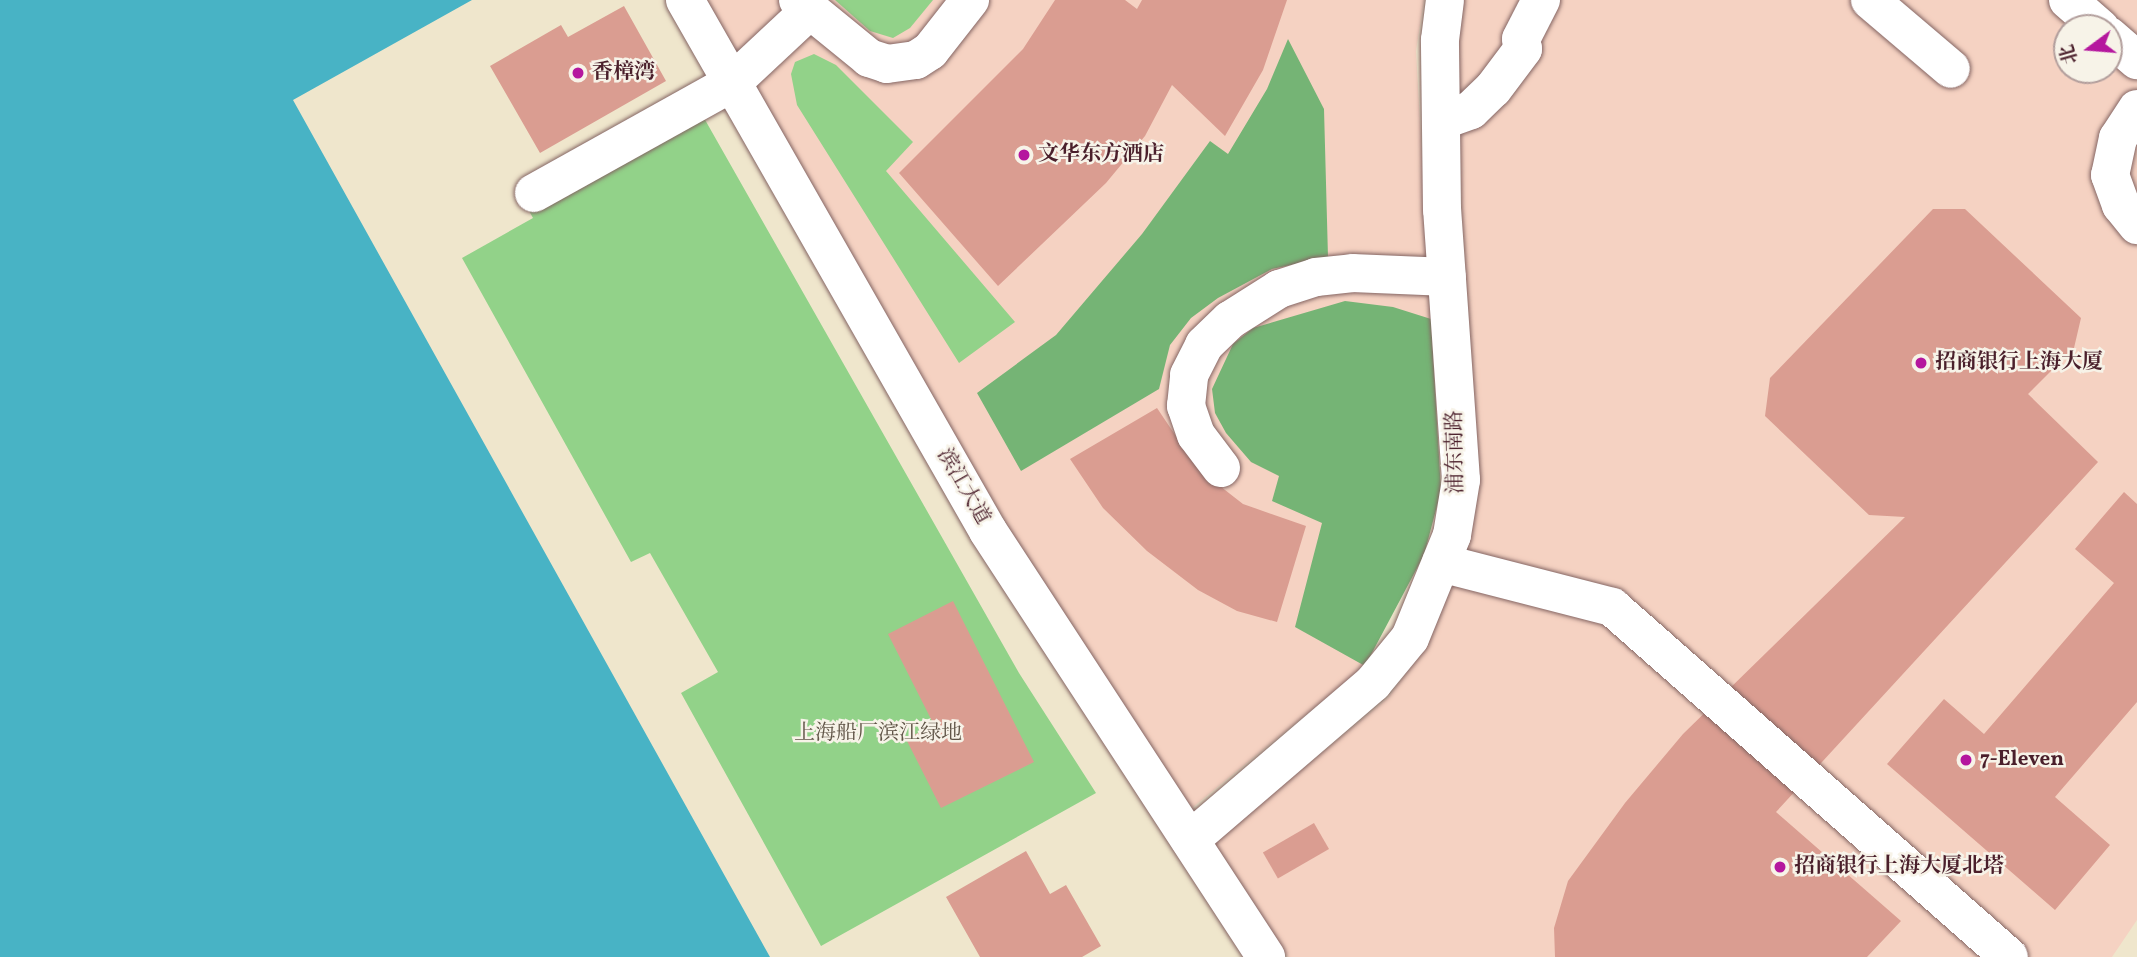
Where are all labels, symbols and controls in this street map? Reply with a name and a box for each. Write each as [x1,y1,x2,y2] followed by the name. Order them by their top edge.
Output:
[2053,14,2123,84] north arrow
[2055,42,2085,67] text: 北
[592,60,655,86] place label: 香樟湾
[570,65,586,81] marker: 香樟湾
[1038,142,1164,168] place label: 文华东方酒店
[1016,147,1032,163] marker: 文华东方酒店
[1935,350,2103,376] place label: 招商银行上海大厦
[1913,355,1929,371] marker: 招商银行上海大厦
[1443,410,1469,494] street label: 浦东南路
[931,444,995,530] street label: 滨江大道
[794,721,962,747] park label: 上海船厂滨江绿地
[1980,747,2064,773] place label: 7-Eleven
[1958,752,1974,768] marker: 7-Eleven
[1794,854,2004,880] place label: 招商银行上海大厦北塔
[1772,859,1788,875] marker: 招商银行上海大厦北塔

